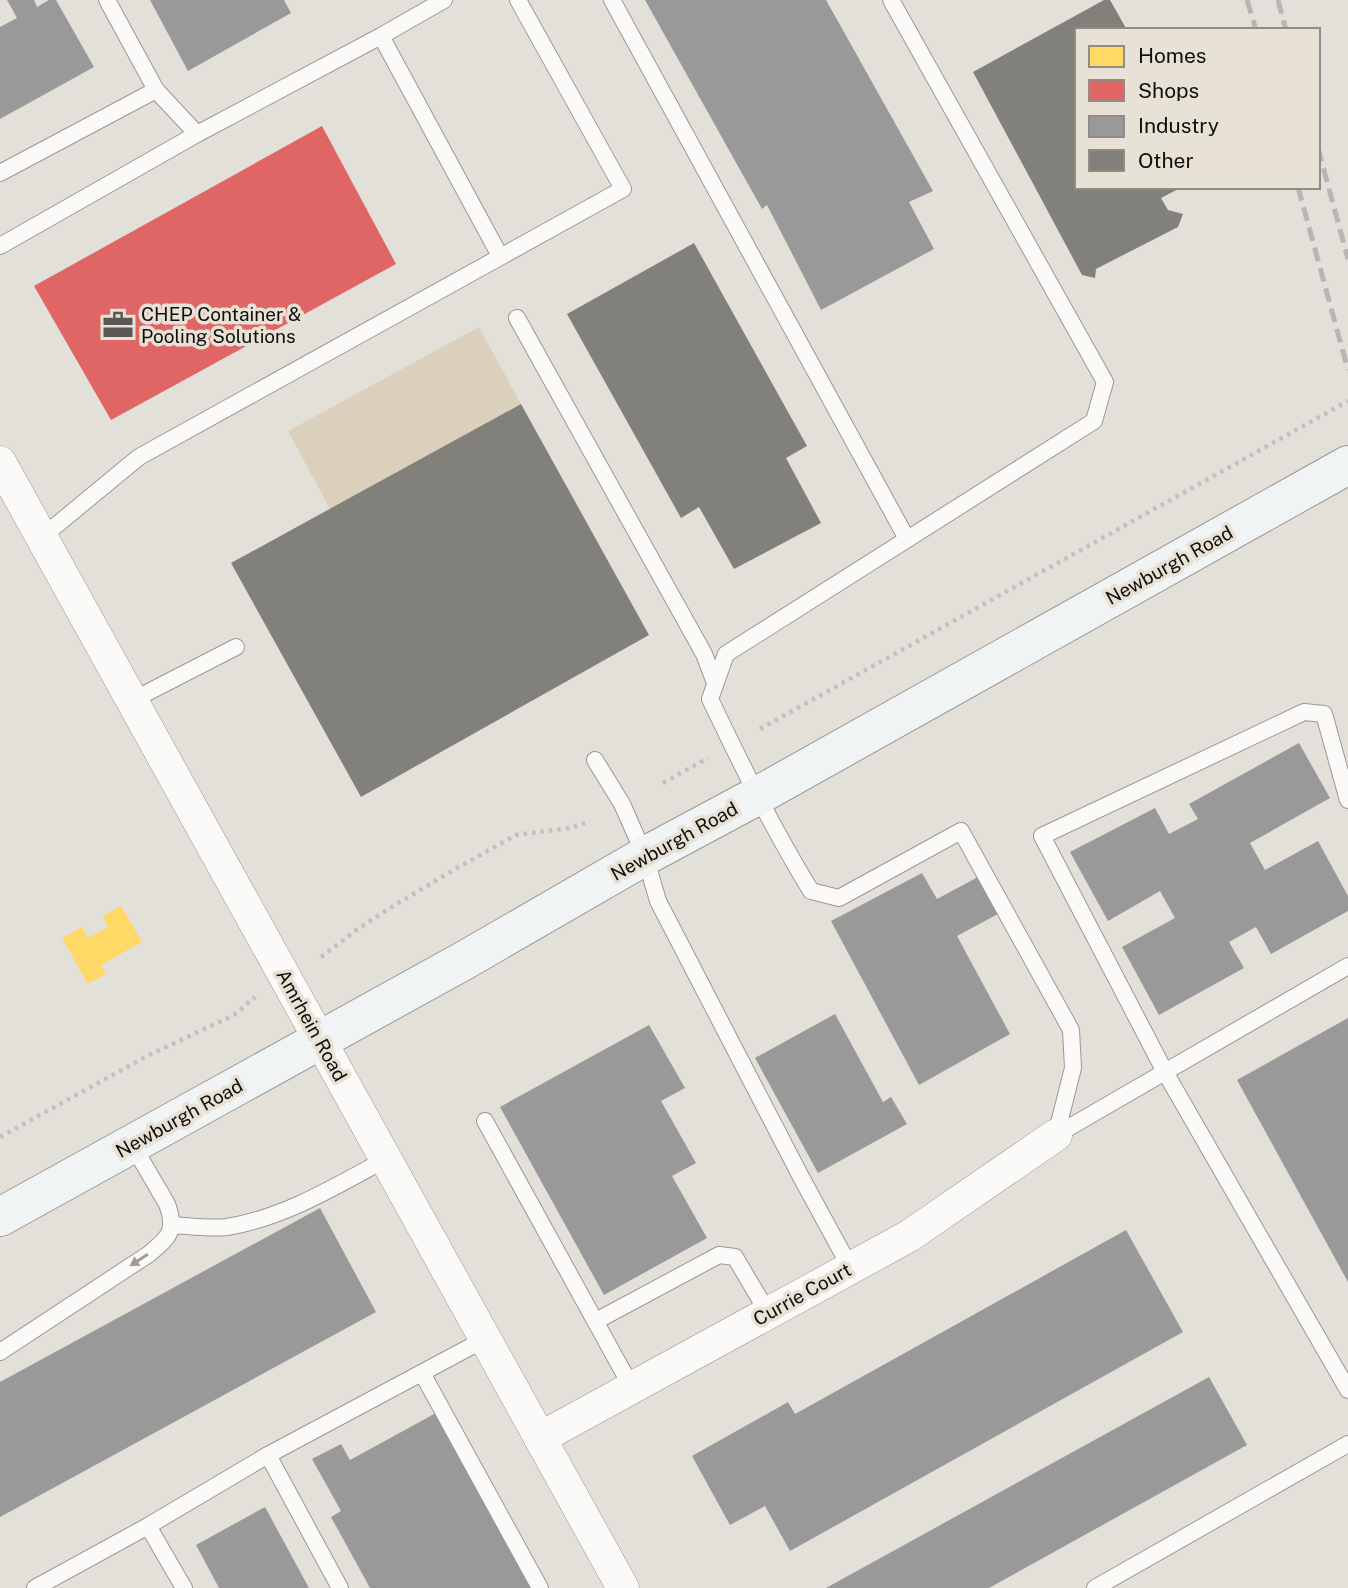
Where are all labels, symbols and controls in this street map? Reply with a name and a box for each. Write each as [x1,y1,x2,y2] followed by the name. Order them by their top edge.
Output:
[1075,28,1320,189] legend
[1138,43,1206,68] text: Homes
[1138,78,1199,103] text: Shops
[1138,113,1219,138] text: Industry
[1138,148,1194,173] text: Other
[141,303,302,347] place label: CHEP Container & Pooling Solutions
[101,308,135,342] office icon: CHEP Container & Pooling Solutions
[1102,521,1236,609] street label: Newburgh Road
[607,797,741,885] street label: Newburgh Road
[272,965,352,1085] street label: Amrhein Road
[112,1074,246,1162] street label: Newburgh Road
[129,1254,149,1267] one-way arrow
[749,1258,855,1330] street label: Currie Court

